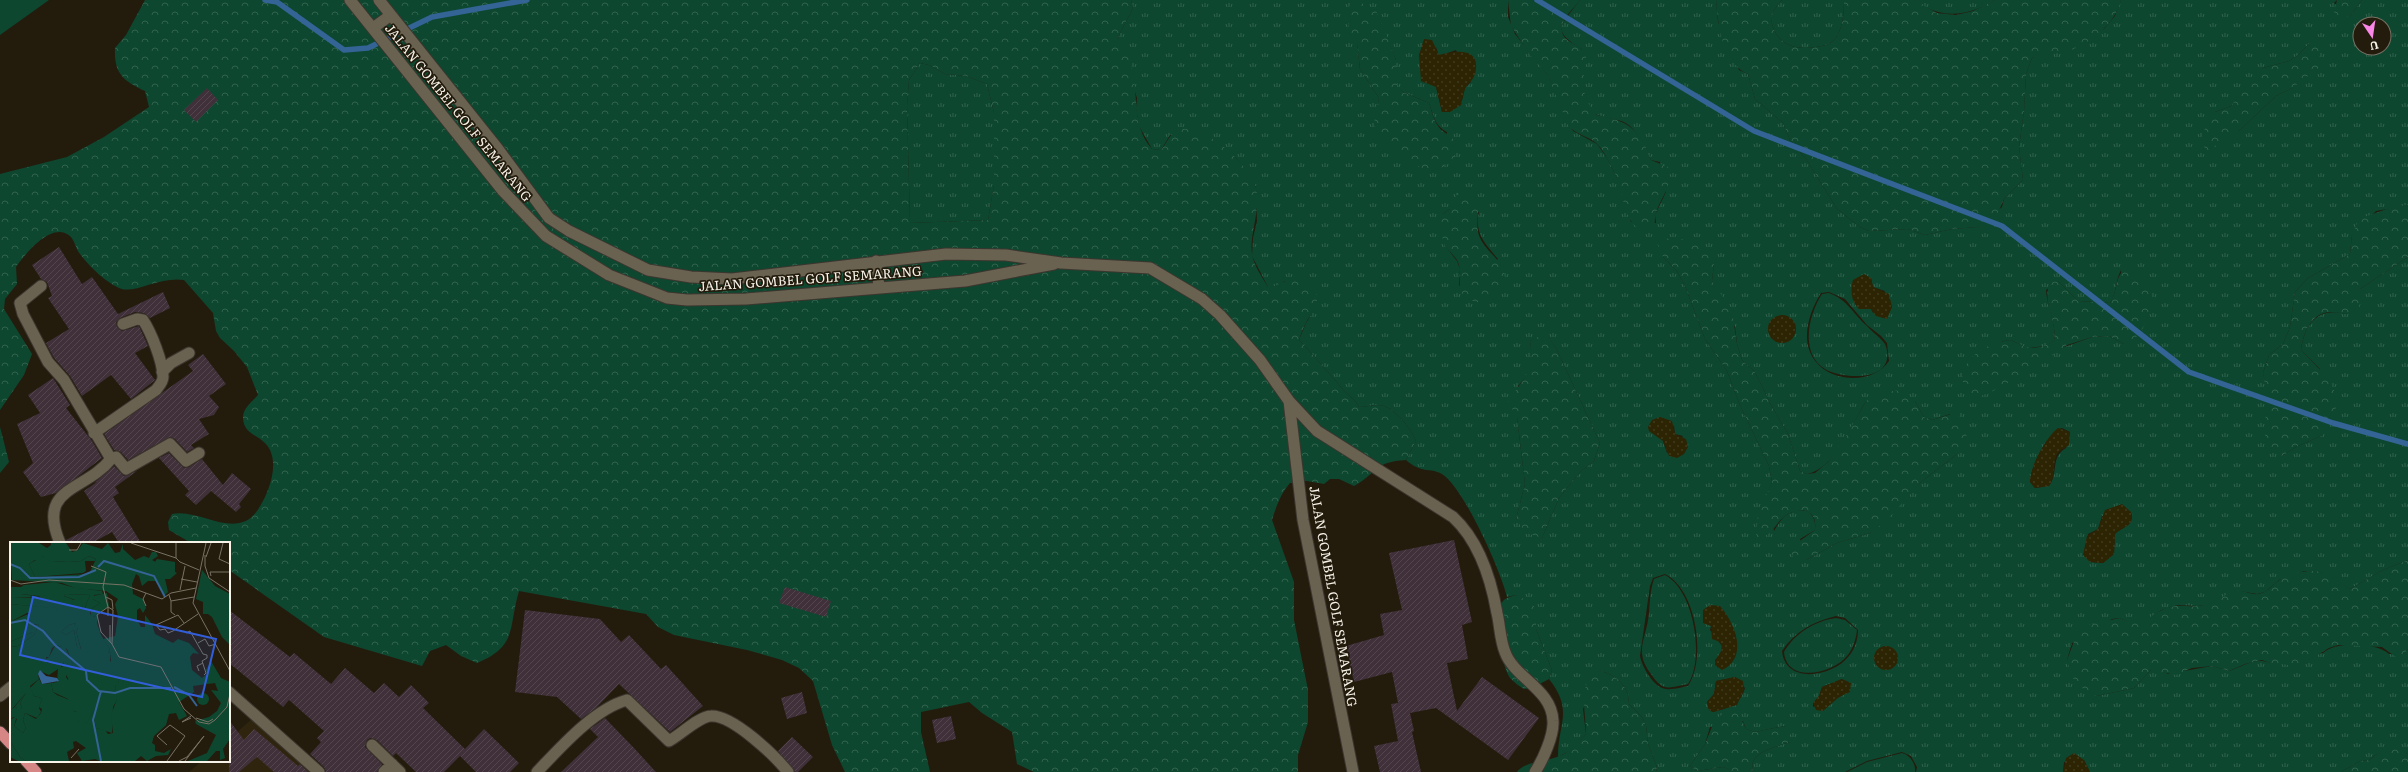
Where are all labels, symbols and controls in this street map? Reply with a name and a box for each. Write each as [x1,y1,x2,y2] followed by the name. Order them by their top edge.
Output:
[2352,16,2392,56] north arrow
[381,19,537,205] street label: JALAN GOMBEL GOLF SEMARANG
[2368,38,2380,56] text: U
[698,261,923,295] street label: JALAN GOMBEL GOLF SEMARANG
[1305,484,1363,708] street label: JALAN GOMBEL GOLF SEMARANG
[10,542,230,762] inset map

